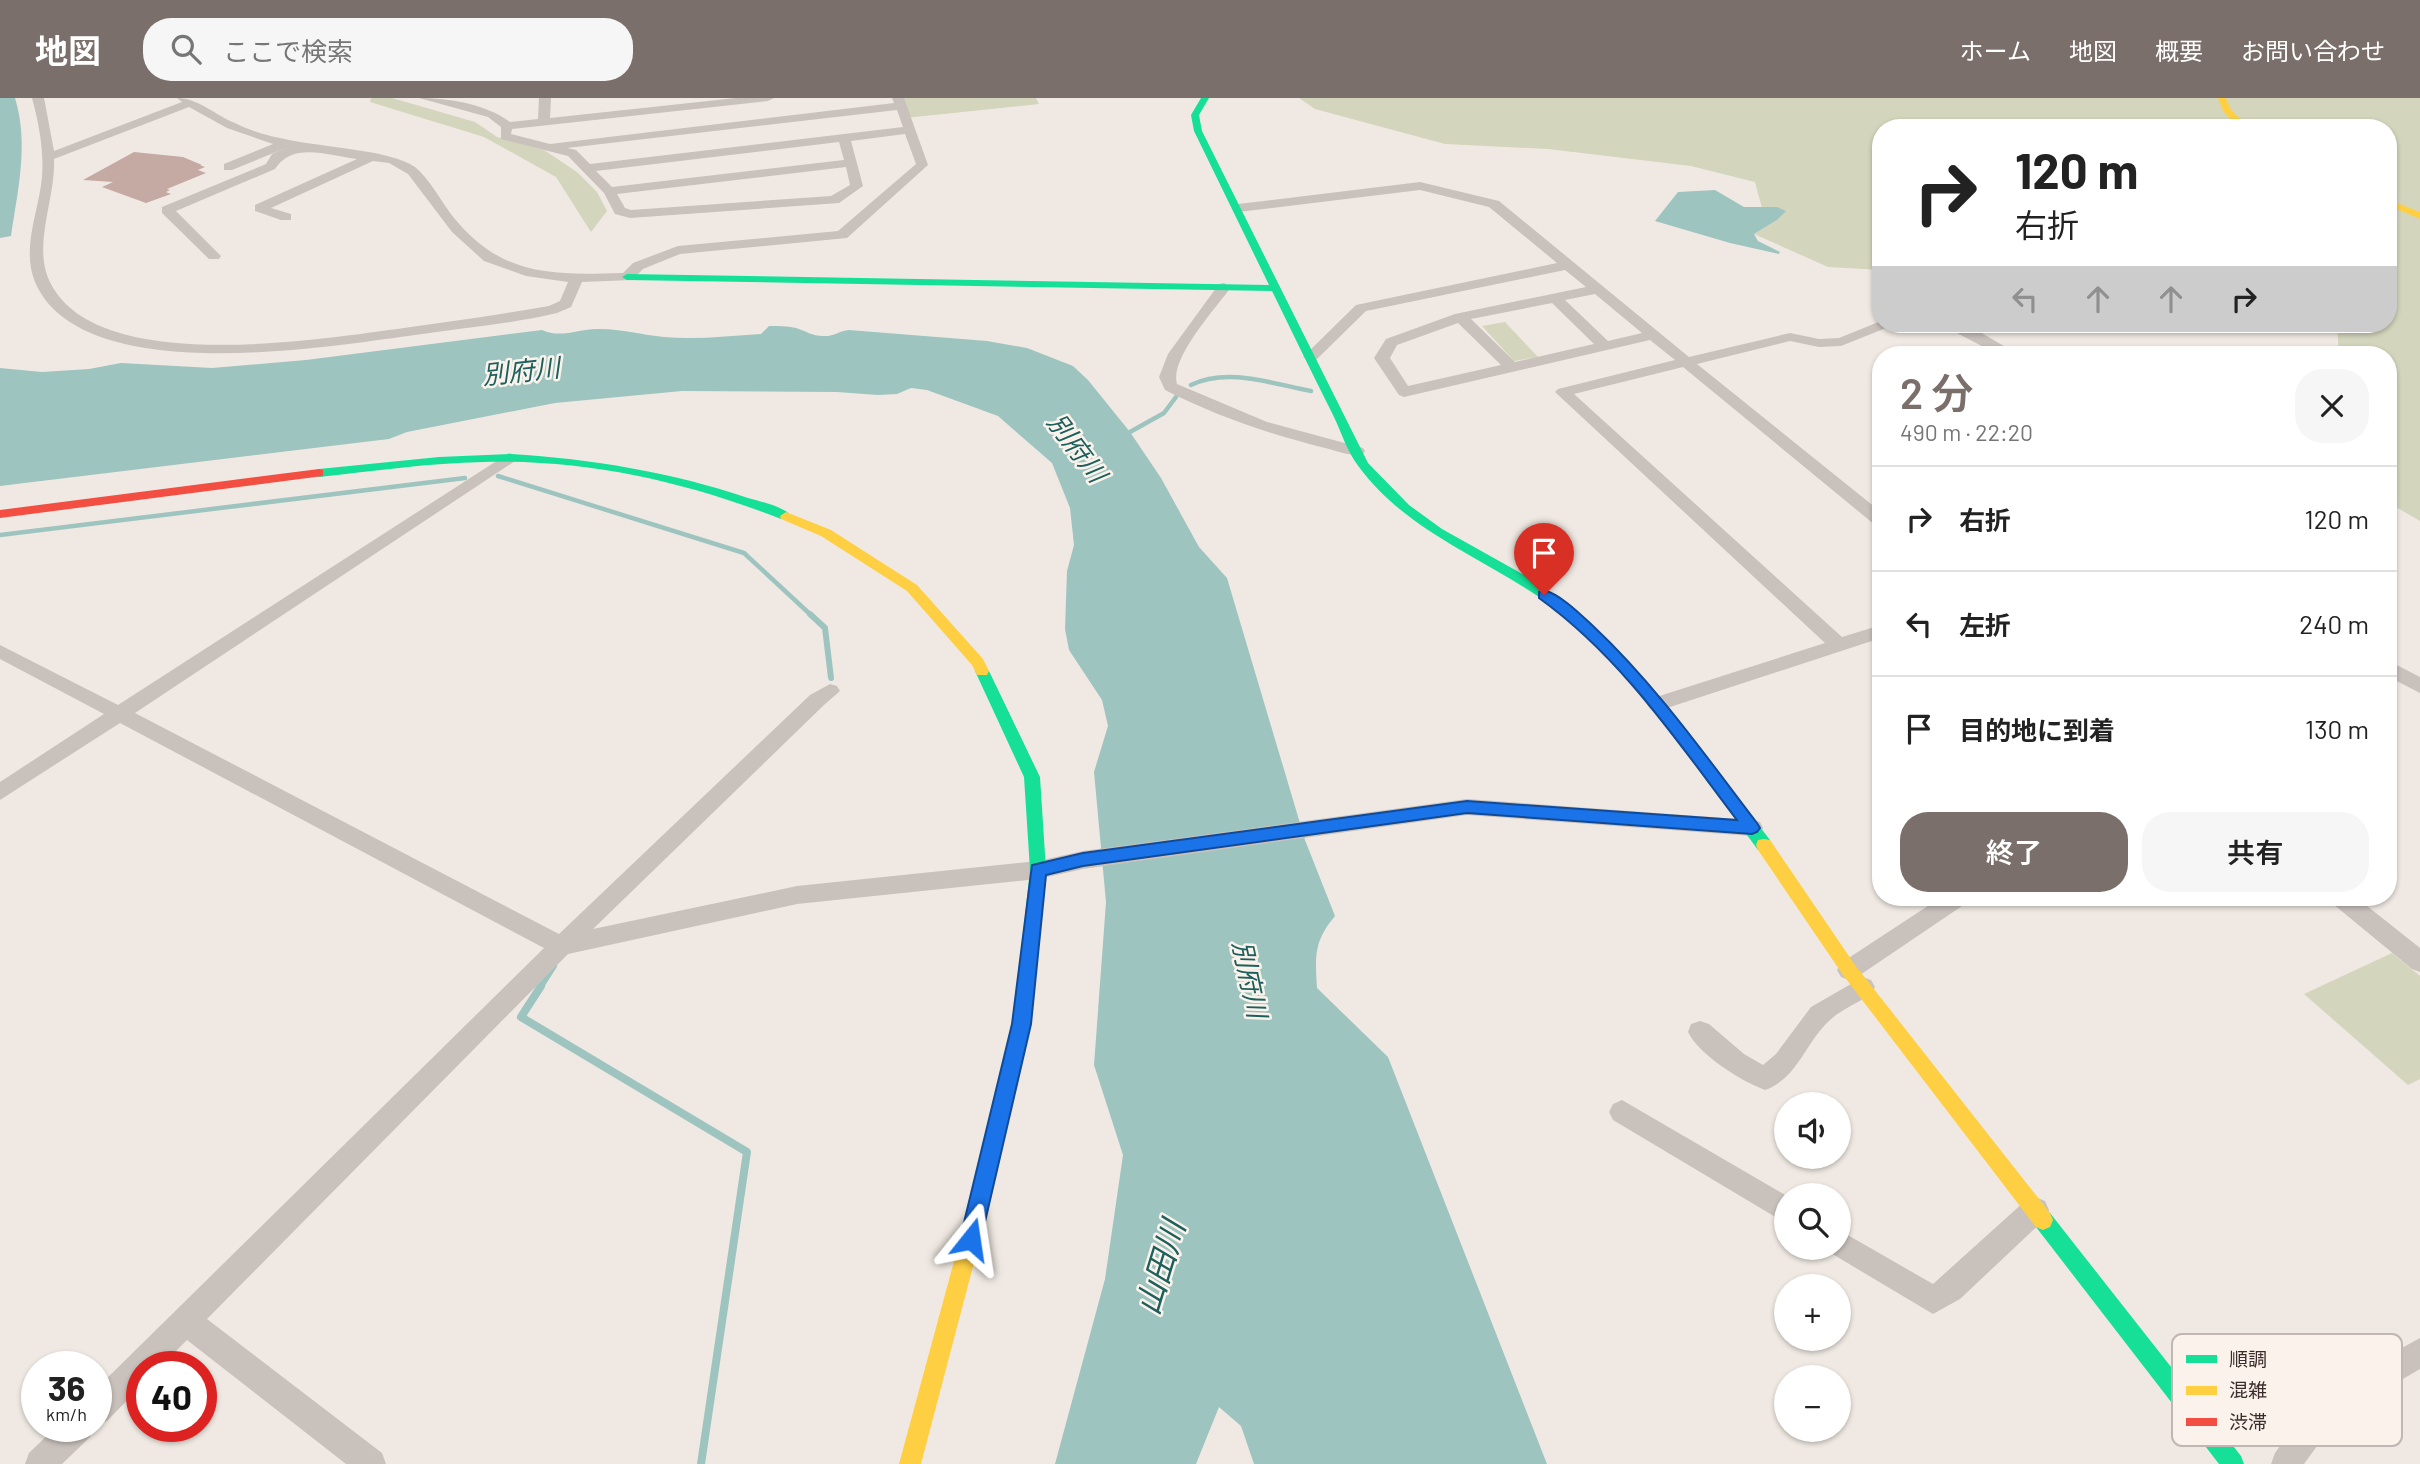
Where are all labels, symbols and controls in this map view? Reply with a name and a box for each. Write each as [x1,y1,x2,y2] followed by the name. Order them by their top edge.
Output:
[143,18,633,81] search box
[35,30,101,70] text: 地図
[167,30,205,68] icon: search
[223,35,353,66] text: ここで検索
[1960,36,2031,65] text: ホーム
[2069,36,2117,65] text: 地図
[2155,36,2203,65] text: 概要
[2241,36,2385,65] text: お問い合わせ
[2015,140,2138,199] text: 120 m
[1900,147,1991,238] icon: right
[2015,205,2079,243] text: 右折
[2006,280,2044,318] icon: left
[2079,280,2117,318] icon: ahead
[2152,280,2190,318] icon: ahead
[2225,280,2263,318] icon: right
[481,350,564,389] water label: 別府川
[1900,367,1974,417] text: 2 分
[2295,369,2369,443] button: close
[1042,407,1116,490] water label: 別府川
[1900,418,2033,446] text: 490 m · 22:20
[1900,500,1938,538] icon: right
[2305,503,2369,534] text: 120 m
[1959,504,2011,535] text: 右折
[1514,523,1574,595] pin
[1525,534,1563,572] icon: arrive
[1900,605,1938,643] icon: left
[2299,608,2369,639] text: 240 m
[1959,609,2011,640] text: 左折
[1900,710,1938,748] icon: arrive
[2305,713,2369,744] text: 130 m
[1959,714,2115,745] text: 目的地に到着
[1900,812,2128,892] button: 終了
[2142,812,2369,892] button: 共有
[1228,938,1275,1023] water label: 別府川
[1774,1092,1851,1442] map controls
[1774,1092,1851,1169] button: sound
[1774,1183,1851,1260] button: search
[934,1202,1008,1276] position arrow
[1127,1213,1192,1318] water label: 山田川
[1774,1274,1851,1351] button: +
[2172,1334,2402,1446] legend
[2229,1347,2267,1370] text: 順調
[126,1351,217,1442] speed limit sign: 40
[1774,1365,1851,1442] button: −
[48,1366,85,1408] text: 36
[2229,1378,2267,1401] text: 混雑
[46,1403,87,1425] text: km/h
[2229,1410,2267,1433] text: 渋滞

